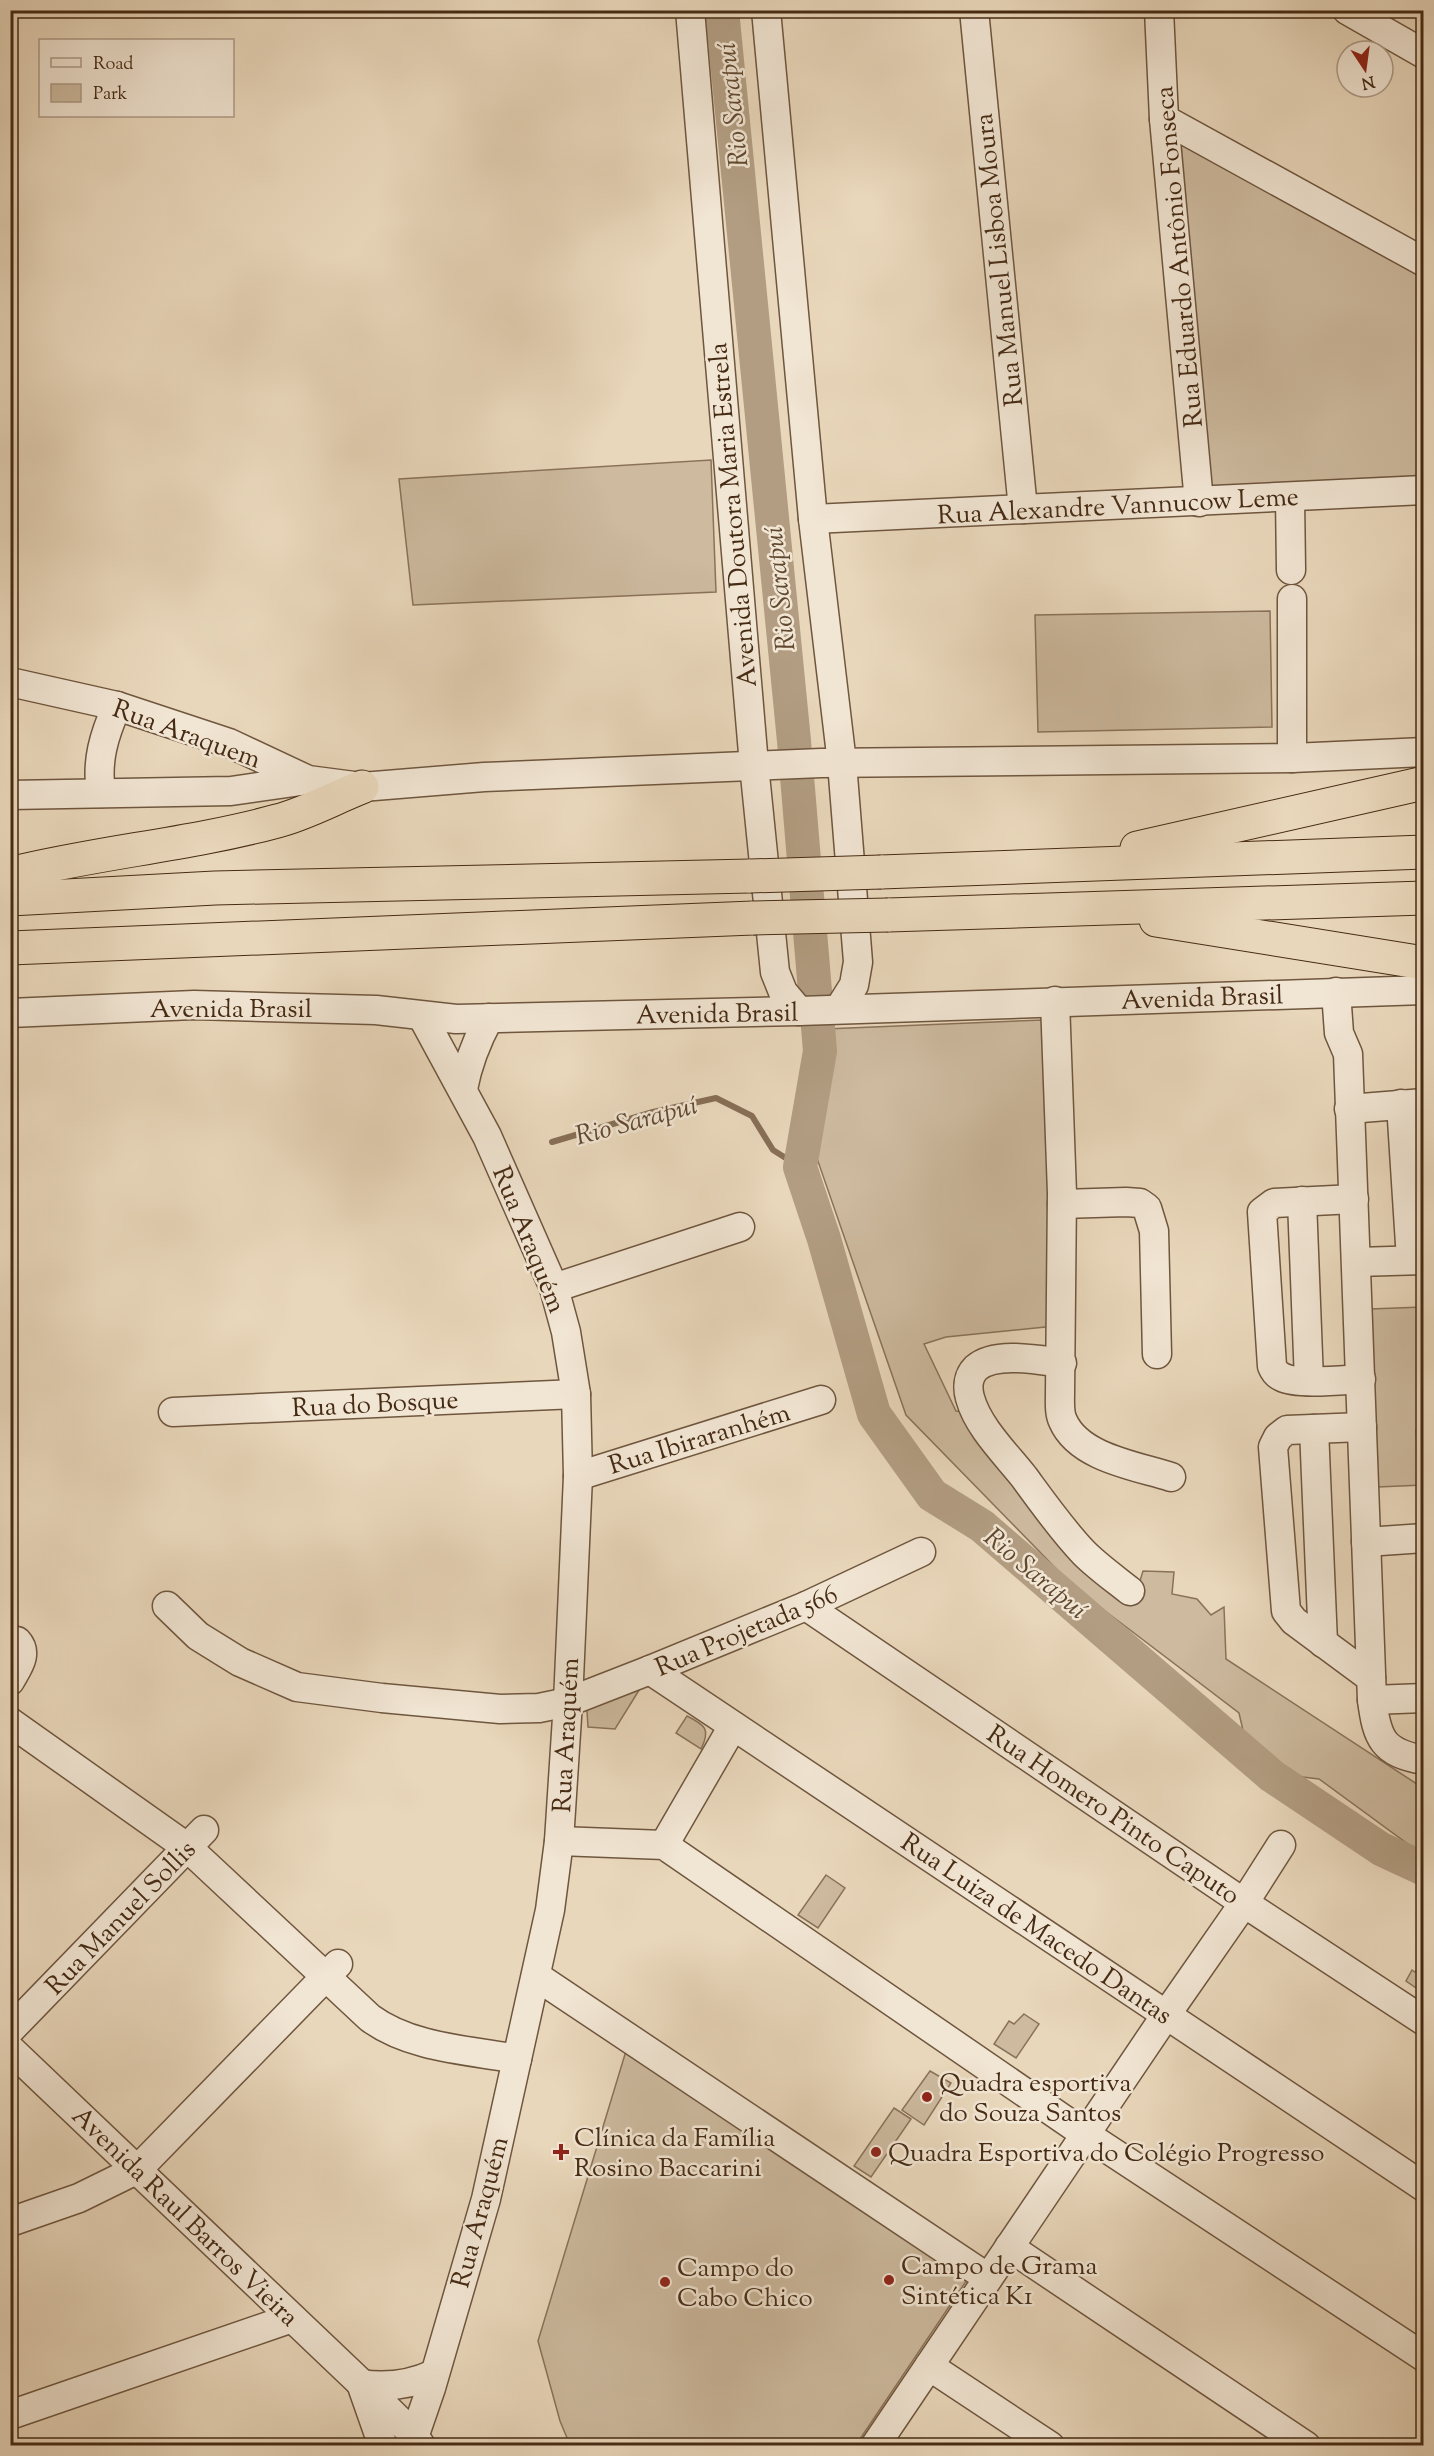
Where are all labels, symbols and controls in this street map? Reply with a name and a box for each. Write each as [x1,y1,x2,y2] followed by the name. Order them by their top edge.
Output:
[39,39,234,117] legend
[1335,39,1395,99] north arrow
[709,40,760,169] water label: Rio Sarapuí
[93,52,133,78] text: Road
[1359,69,1377,94] text: N
[93,82,128,108] text: Park
[1147,85,1214,429] street label: Rua Eduardo Antônio Fonseca
[967,111,1034,408] street label: Rua Manuel Lisboa Moura
[701,341,768,689] street label: Avenida Doutora Maria Estrela
[937,480,1300,535] street label: Rua Alexandre Vannucow Leme
[756,524,807,653] water label: Rio Sarapuí
[107,691,265,779] street label: Rua Araquem
[1120,978,1284,1021] street label: Avenida Brasil
[150,992,312,1029] street label: Avenida Brasil
[635,996,799,1035] street label: Avenida Brasil
[571,1087,702,1157] water label: Rio Sarapuí
[481,1161,574,1319] street label: Rua Araquém
[291,1383,459,1428] street label: Rua do Bosque
[604,1395,795,1486] street label: Rua Ibiraranhém
[974,1520,1095,1630] water label: Rio Sarapuí
[650,1577,844,1687] street label: Rua Projetada 566
[545,1657,590,1814] street label: Rua Araquém
[979,1717,1247,1915] street label: Rua Homero Pinto Caputo
[893,1825,1179,2035] street label: Rua Luiza de Macedo Dantas
[38,1833,206,2005] street label: Rua Manuel Sollis
[939,2066,1132,2133] place label: Quadra esportiva do Souza Santos
[920,2090,934,2104] marker: Quadra esportiva do Souza Santos
[62,2099,306,2336] street label: Avenida Raul Barros Vieira
[574,2121,775,2188] place label: Clínica da Família Rosino Baccarini
[443,2133,519,2292] street label: Rua Araquém
[888,2136,1325,2173] place label: Quadra Esportiva do Colégio Progresso
[552,2143,570,2161] marker: Clínica da Família Rosino Baccarini
[869,2145,883,2159] marker: Quadra Esportiva do Colégio Progresso
[901,2249,1098,2316] place label: Campo de Grama Sintética K1
[677,2251,813,2318] place label: Campo do Cabo Chico
[882,2273,896,2287] marker: Campo de Grama Sintética K1
[658,2275,672,2289] marker: Campo do Cabo Chico

